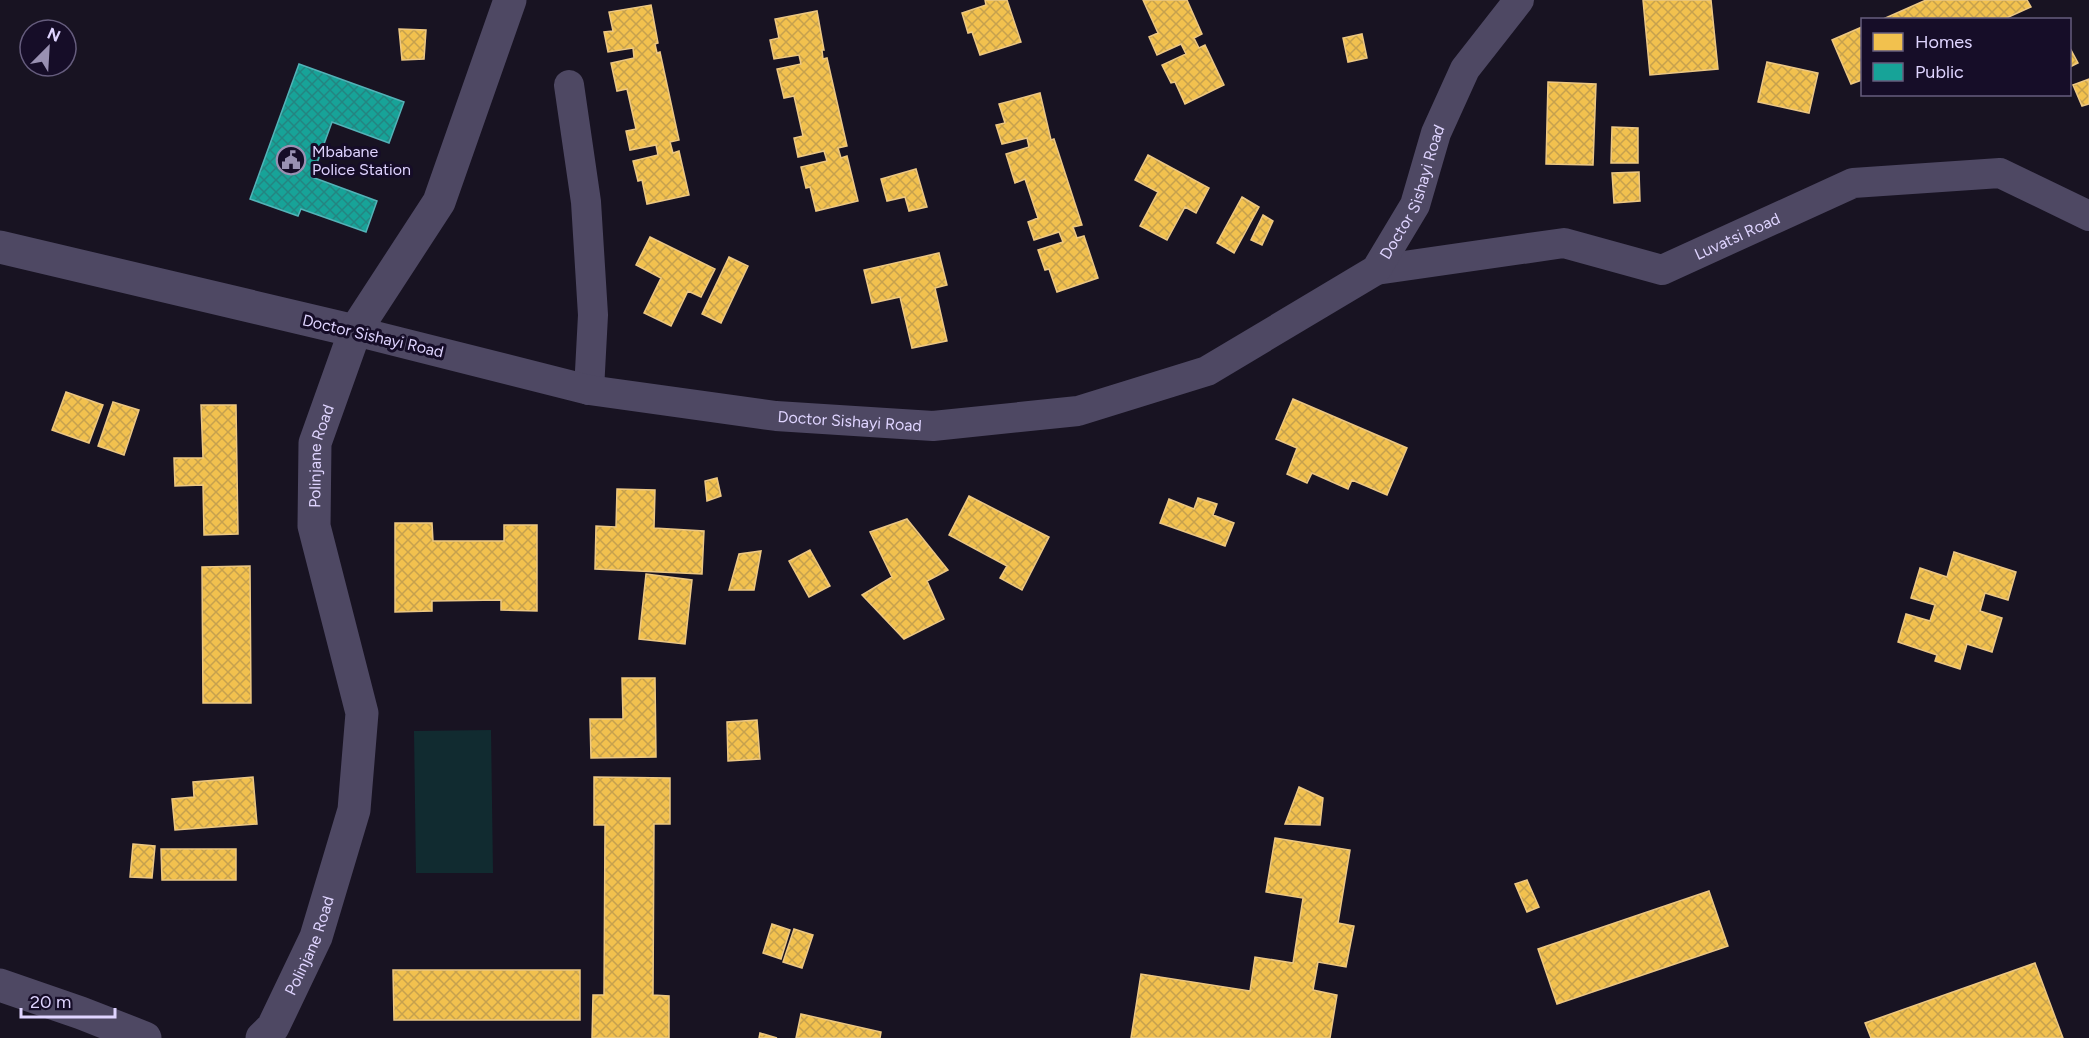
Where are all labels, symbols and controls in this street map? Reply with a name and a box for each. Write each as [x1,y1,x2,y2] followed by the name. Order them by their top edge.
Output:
[18,18,78,78] north arrow
[1861,18,2071,96] legend
[44,24,63,46] text: N
[1915,31,1973,53] text: Homes
[1915,61,1964,83] text: Public
[1375,121,1448,262] street label: Doctor Sishayi Road
[312,142,411,179] place label: Mbabane Police Station
[275,144,307,176] public building icon: Mbabane Police Station
[1691,208,1783,263] street label: Luvatsi Road
[300,310,446,362] street label: Doctor Sishayi Road
[305,402,338,508] street label: Polinjane Road
[777,407,922,435] street label: Doctor Sishayi Road
[280,894,337,998] street label: Polinjane Road
[21,981,116,1019] scale bar
[30,991,71,1013] text: 20 m

